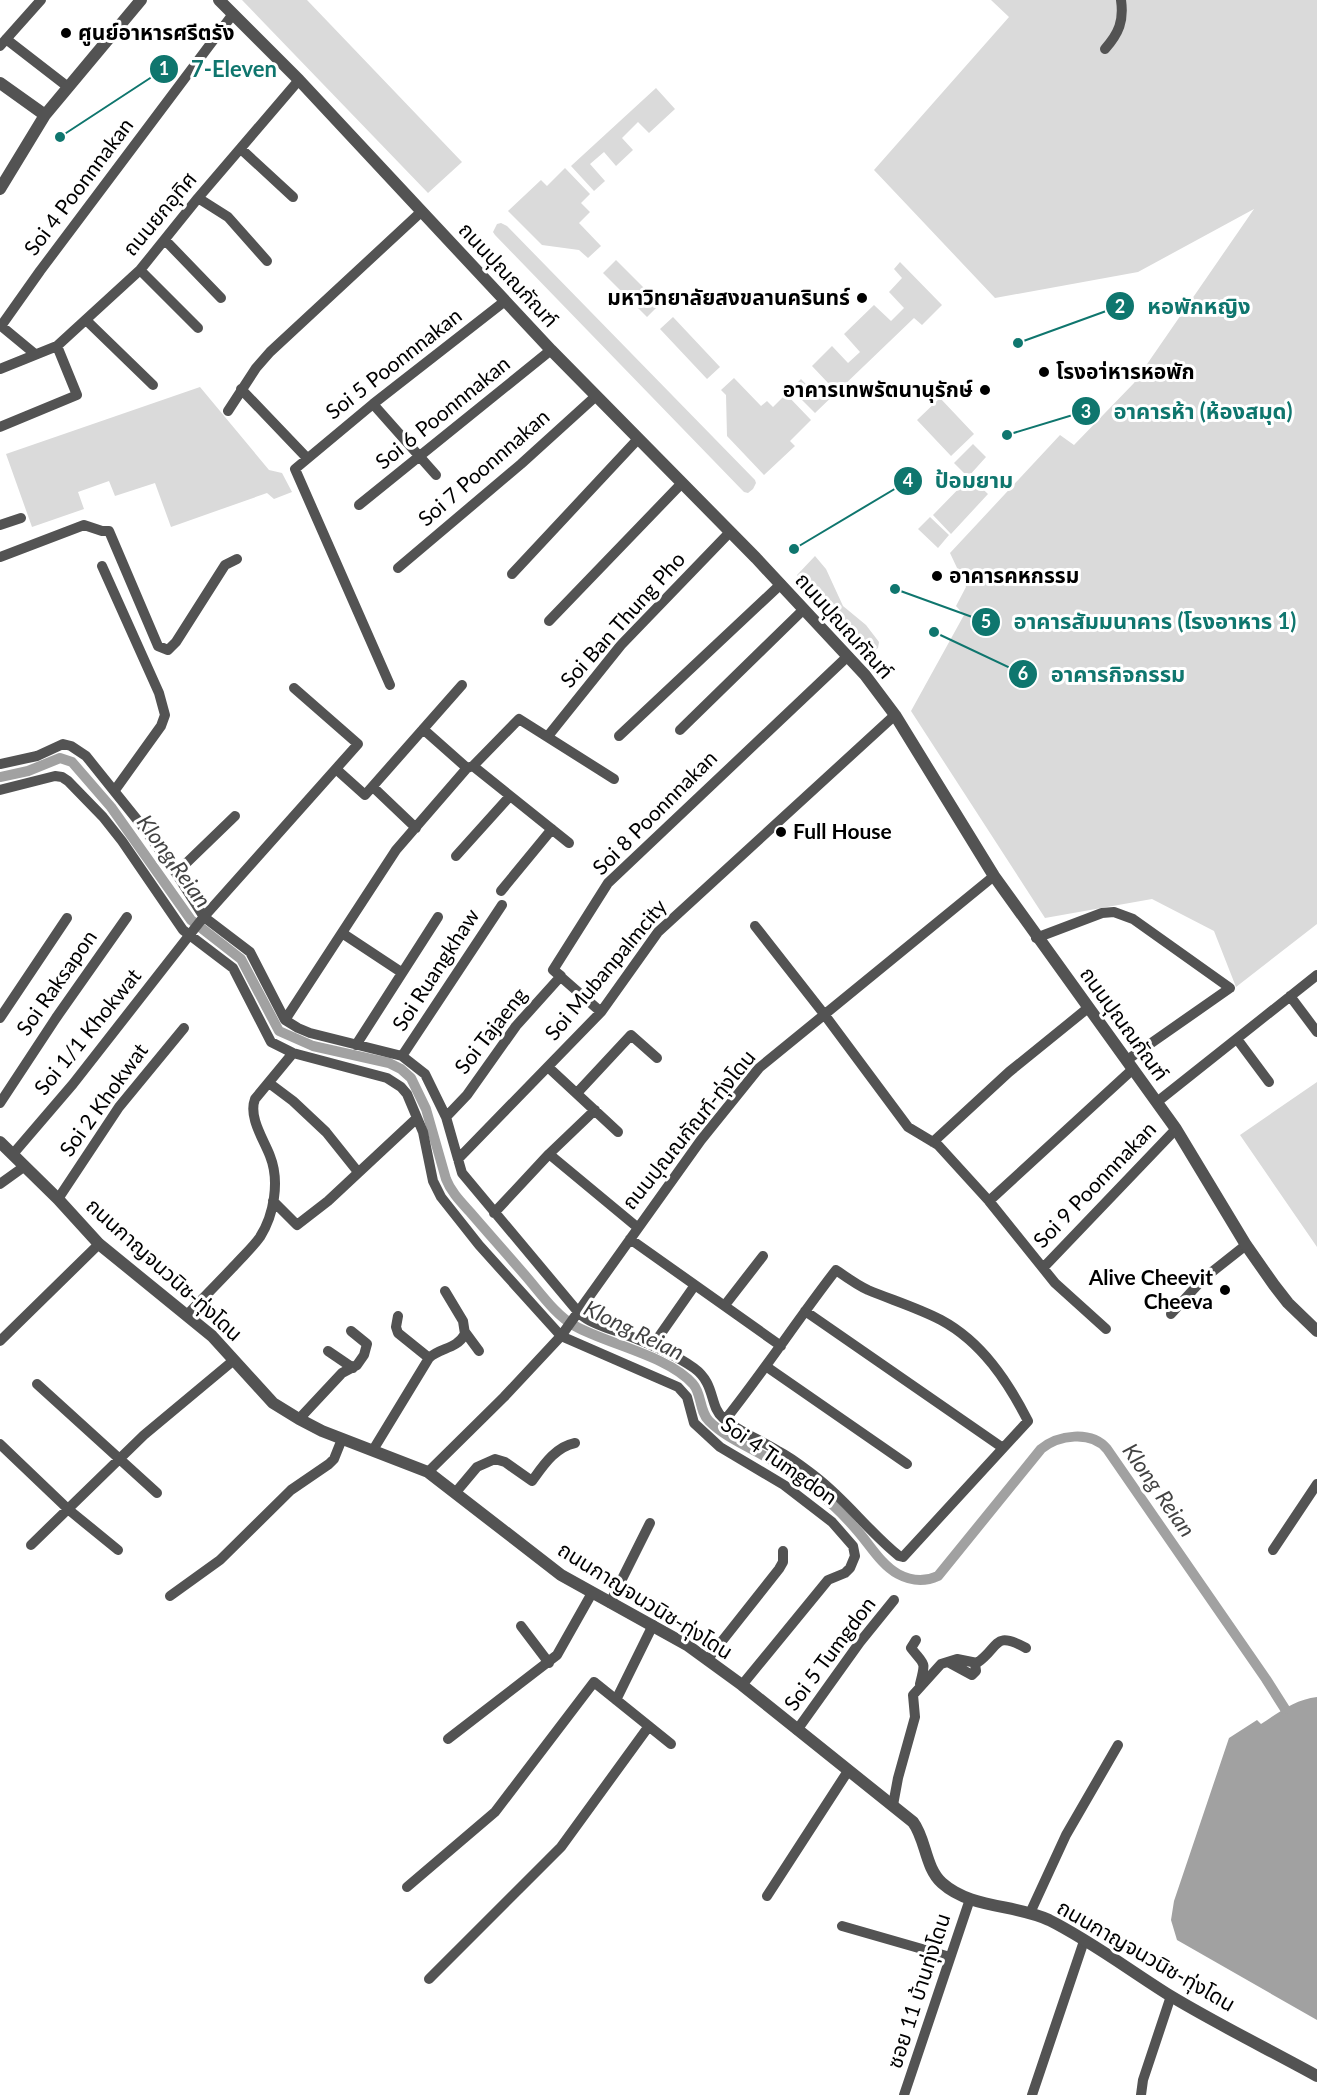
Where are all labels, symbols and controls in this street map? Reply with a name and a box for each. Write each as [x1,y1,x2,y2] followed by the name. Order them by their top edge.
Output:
[78,19,234,46] place label: ศูนย์อาหารศรีตรัง
[59,26,73,40] marker: ศูนย์อาหารศรีตรัง
[149,49,289,89] callout: 7-Eleven
[191,55,277,82] text: 7-Eleven
[159,57,169,79] text: 1
[18,112,138,260] street label: Soi 4 Poonnnakan
[117,166,203,261] street label: ถนนยกอุทิศ
[453,216,564,333] street label: ถนนปุณณกัณฑ์
[607,284,850,309] place label: มหาวิทยาลัยสงขลานครินทร์
[1105,286,1262,326] callout: หอพักหญิง
[855,291,869,305] marker: มหาวิทยาลัยสงขลานครินทร์
[1147,292,1251,319] text: หอพักหญิง
[1115,295,1125,317] text: 2
[320,302,466,424] street label: Soi 5 Poonnnakan
[370,350,514,474] street label: Soi 6 Poonnnakan
[1056,358,1195,383] place label: โรงอา่หารหอพัก
[1037,365,1051,379] marker: โรงอา่หารหอพัก
[783,376,973,403] place label: อาคารเทพรัตนานุรักษ์
[978,383,992,397] marker: อาคารเทพรัตนานุรักษ์
[1071,391,1304,431] callout: อาคารห้า (ห้องสมุด)
[1113,397,1293,425] text: อาคารห้า (ห้องสมุด)
[1081,400,1091,422] text: 3
[412,403,554,531] street label: Soi 7 Poonnnakan
[893,461,1025,501] callout: ป้อมยาม
[935,466,1013,493] text: ป้อมยาม
[903,469,913,491] text: 4
[554,546,689,692] street label: Soi Ban Thung Pho
[949,562,1079,587] place label: อาคารคหกรรม
[789,567,899,685] street label: ถนนปุณณกัณฑ์
[930,569,944,583] marker: อาคารคหกรรม
[971,602,1308,642] callout: อาคารสัมมนาคาร (โรงอาหาร 1)
[1014,607,1296,634] text: อาคารสัมมนาคาร (โรงอาหาร 1)
[981,610,991,632] text: 5
[1008,654,1197,694] callout: อาคารกิจกรรม
[1051,660,1185,687] text: อาคารกิจกรรม
[1018,662,1028,684] text: 6
[587,745,721,879] street label: Soi 8 Poonnnakan
[132,809,217,912] water label: Klong Reian
[793,818,892,843] place label: Full House
[774,825,788,839] marker: Full House
[539,893,671,1045] street label: Soi Mubanpalmcity
[386,903,484,1035] street label: Soi Ruangkhaw
[10,925,101,1040] street label: Soi Raksapon
[28,962,146,1099] street label: Soi 1/1 Khokwat
[1074,962,1175,1086] street label: ถนนปุณณกัณฑ์
[448,982,531,1078] street label: Soi Tajaeng
[53,1037,152,1161] street label: Soi 2 Khokwat
[616,1044,761,1215] street label: ถนนปุณณกัณฑ์-ทุ่งโดน
[1027,1116,1160,1252] street label: Soi 9 Poonnnakan
[80,1192,248,1347] street label: ถนนกาญจนวนิช-ทุ่งโดน
[1088,1264,1213,1313] place label: Alive Cheevit Cheeva
[1218,1283,1232,1297] marker: Alive Cheevit Cheeva
[580,1294,689,1365] water label: Klong Reian
[717,1411,843,1509] street label: Soi 4 Tumgdon
[1117,1438,1201,1542] water label: Klong Reian
[553,1536,738,1665] street label: ถนนกาญจนวนิช-ทุ่งโดน
[778,1591,880,1715] street label: Soi 5 Tumgdon
[1052,1894,1240,2018] street label: ถนนกาญจนวนิช-ทุ่งโดน
[881,1910,956,2072] street label: ซอย 11 บ้านทุ่งโดน

